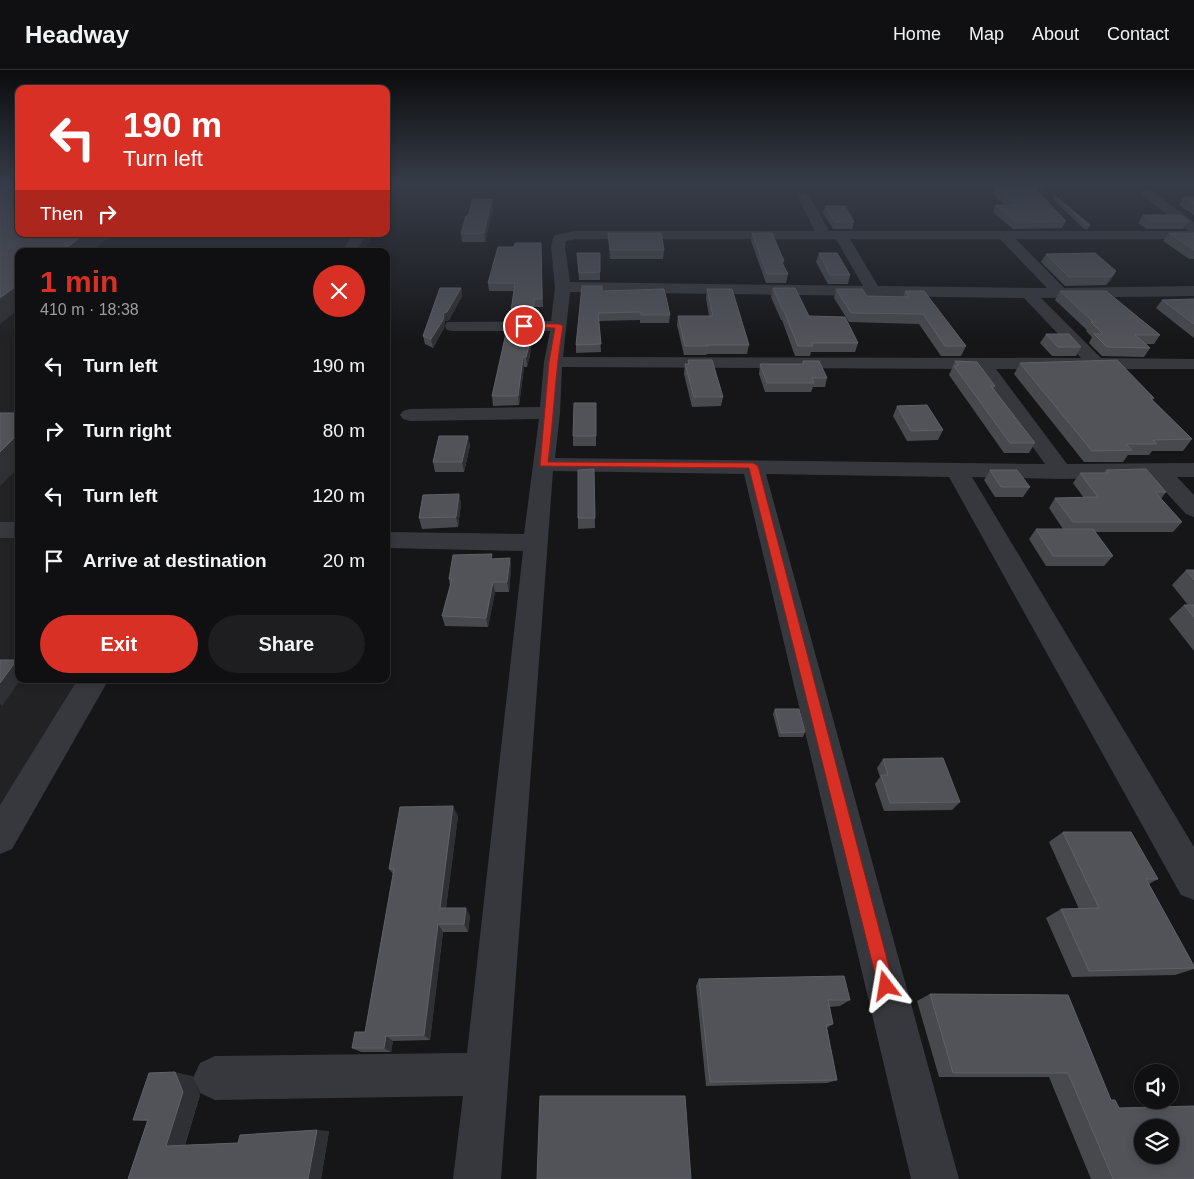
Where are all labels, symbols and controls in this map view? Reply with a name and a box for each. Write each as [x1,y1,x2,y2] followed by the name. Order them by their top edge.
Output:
[25,21,129,48] text: Headway
[893,24,941,44] text: Home
[969,24,1004,44] text: Map
[1032,24,1079,44] text: About
[1107,24,1169,44] text: Contact
[40,105,105,170] icon: left
[123,105,222,144] text: 190 m
[123,146,203,171] text: Turn left
[93,200,121,228] icon: right
[40,203,83,224] text: Then
[40,265,118,298] text: 1 min
[313,265,365,317] button: close
[40,301,139,318] text: 410 m · 18:38
[503,305,545,347] pin
[510,312,538,340] icon: arrive
[40,352,68,380] icon: left
[83,355,158,376] text: Turn left
[312,355,365,376] text: 190 m
[40,417,68,445] icon: right
[83,420,171,441] text: Turn right
[323,420,365,441] text: 80 m
[40,482,68,510] icon: left
[83,485,158,506] text: Turn left
[312,485,365,506] text: 120 m
[40,547,68,575] icon: arrive
[83,550,267,571] text: Arrive at destination
[323,550,365,571] text: 20 m
[40,615,198,673] button: Exit
[208,615,365,673] button: Share
[859,959,911,1011] position arrow
[1134,1064,1179,1164] map controls
[1134,1064,1179,1109] button: sound
[1134,1119,1179,1164] button: layers

